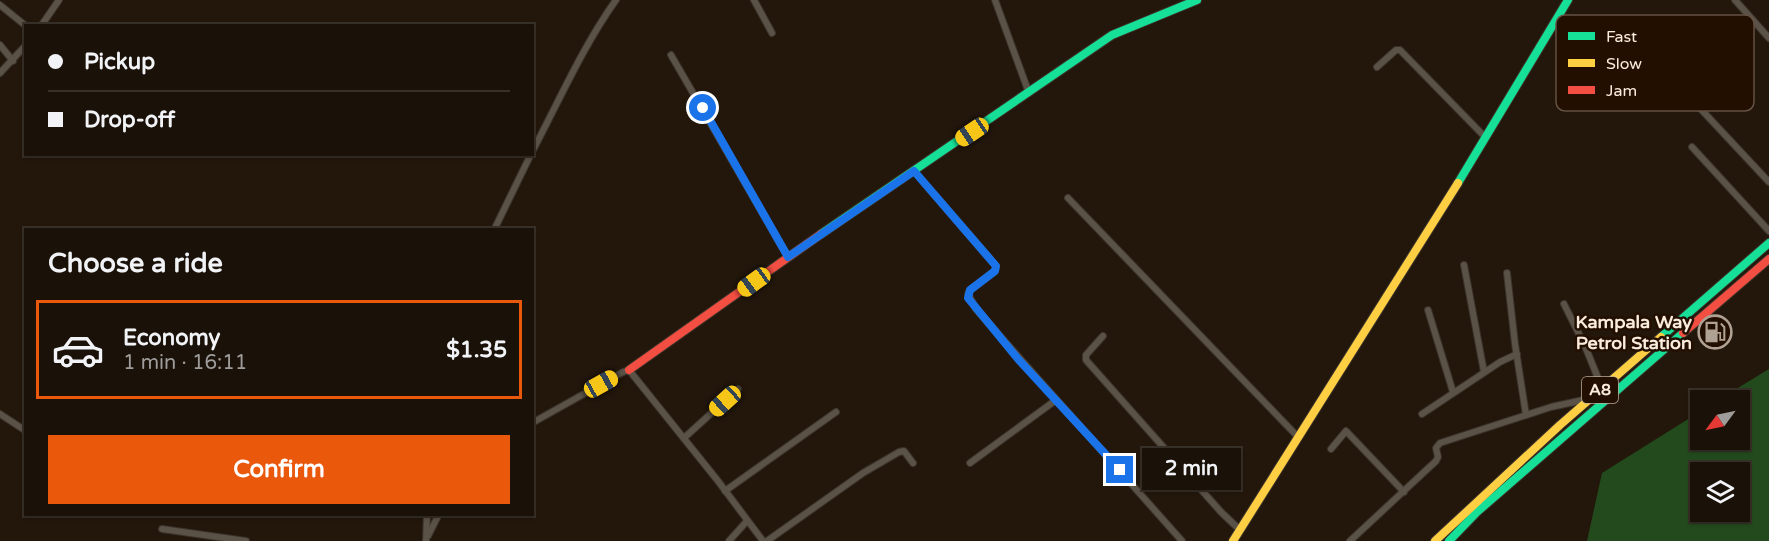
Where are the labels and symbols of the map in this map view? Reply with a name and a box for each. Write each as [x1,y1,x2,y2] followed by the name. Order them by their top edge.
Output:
[1556,15,1754,111] legend
[1606,27,1637,47] text: Fast
[1606,54,1642,74] text: Slow
[1606,81,1637,101] text: Jam
[689,94,716,121] route start
[952,114,992,150] car
[734,264,774,300] car
[1575,311,1692,354] place label: Kampala Way Petrol Station
[1697,314,1733,350] fuel station icon: Kampala Way Petrol Station
[581,367,621,401] car
[1582,377,1618,403] road number: A8
[706,382,744,420] car
[1690,390,1750,450] north arrow
[1141,449,1240,491] callout: 2 min
[1106,456,1133,483] route end

